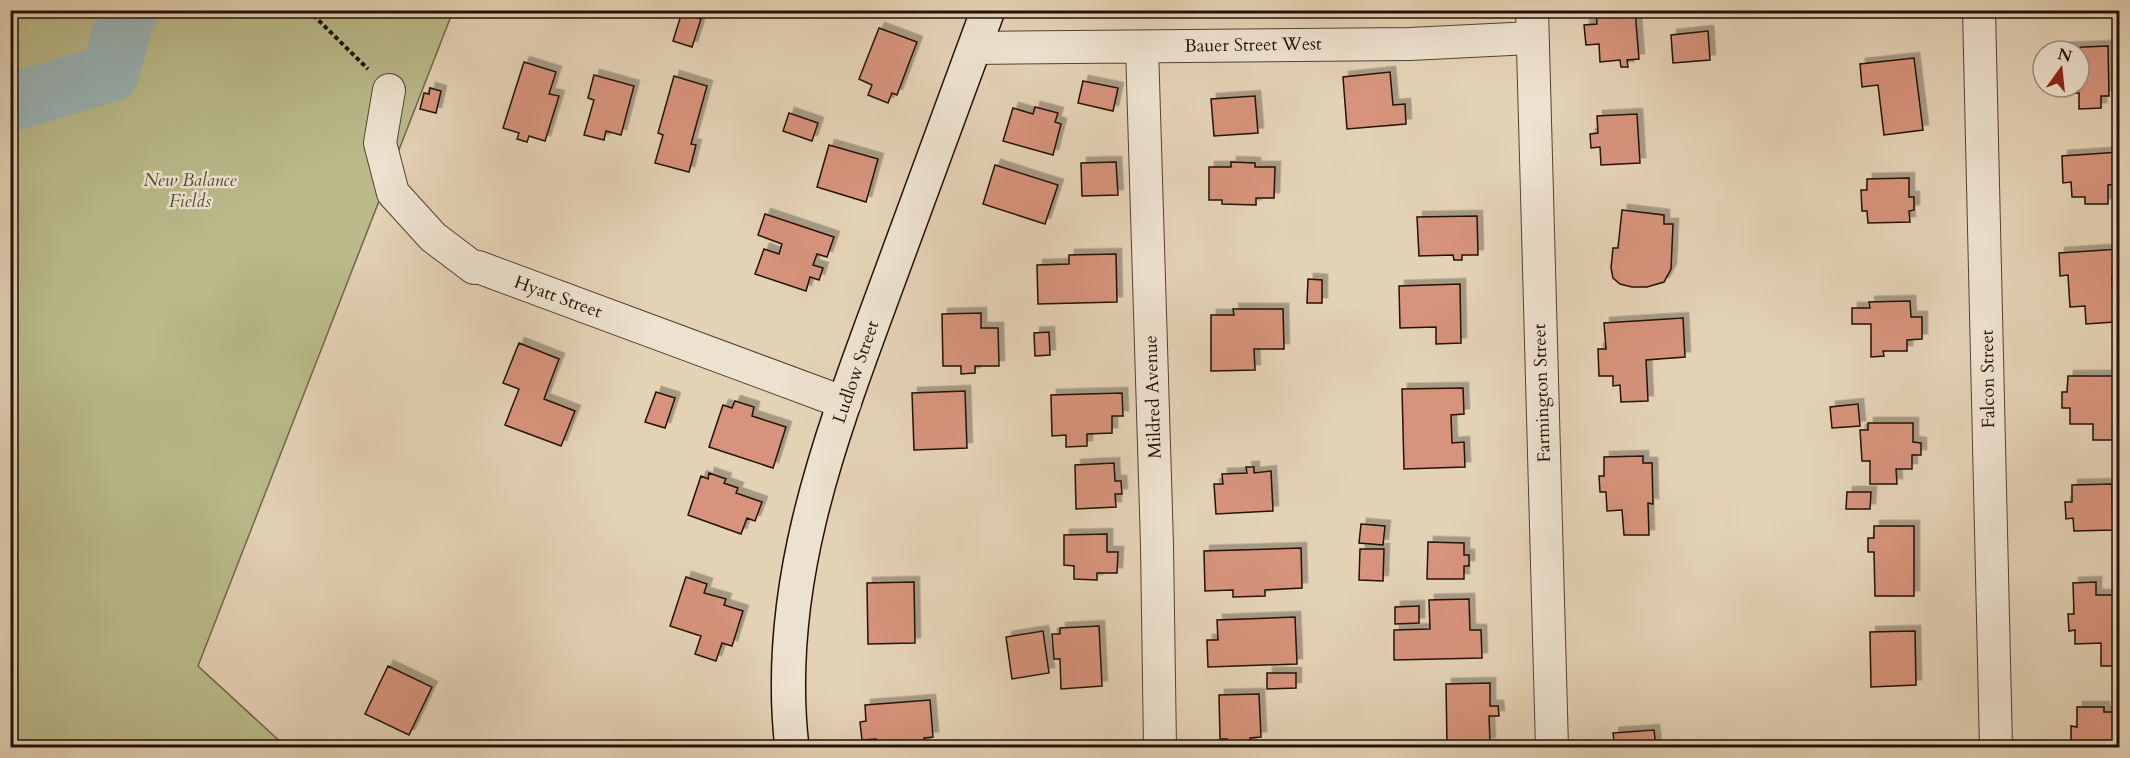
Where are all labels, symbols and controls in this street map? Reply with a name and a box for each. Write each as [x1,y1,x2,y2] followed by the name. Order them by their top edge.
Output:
[1184,31,1322,59] street label: Bauer Street West
[2031,39,2091,99] north arrow
[2055,43,2074,68] text: N
[144,168,237,214] park label: New Balance Fields
[511,270,606,325] street label: Hyatt Street
[827,317,885,427] street label: Ludlow Street
[1527,323,1557,463] street label: Farmington Street
[1975,329,2001,429] street label: Falcon Street
[1138,335,1168,459] street label: Mildred Avenue

